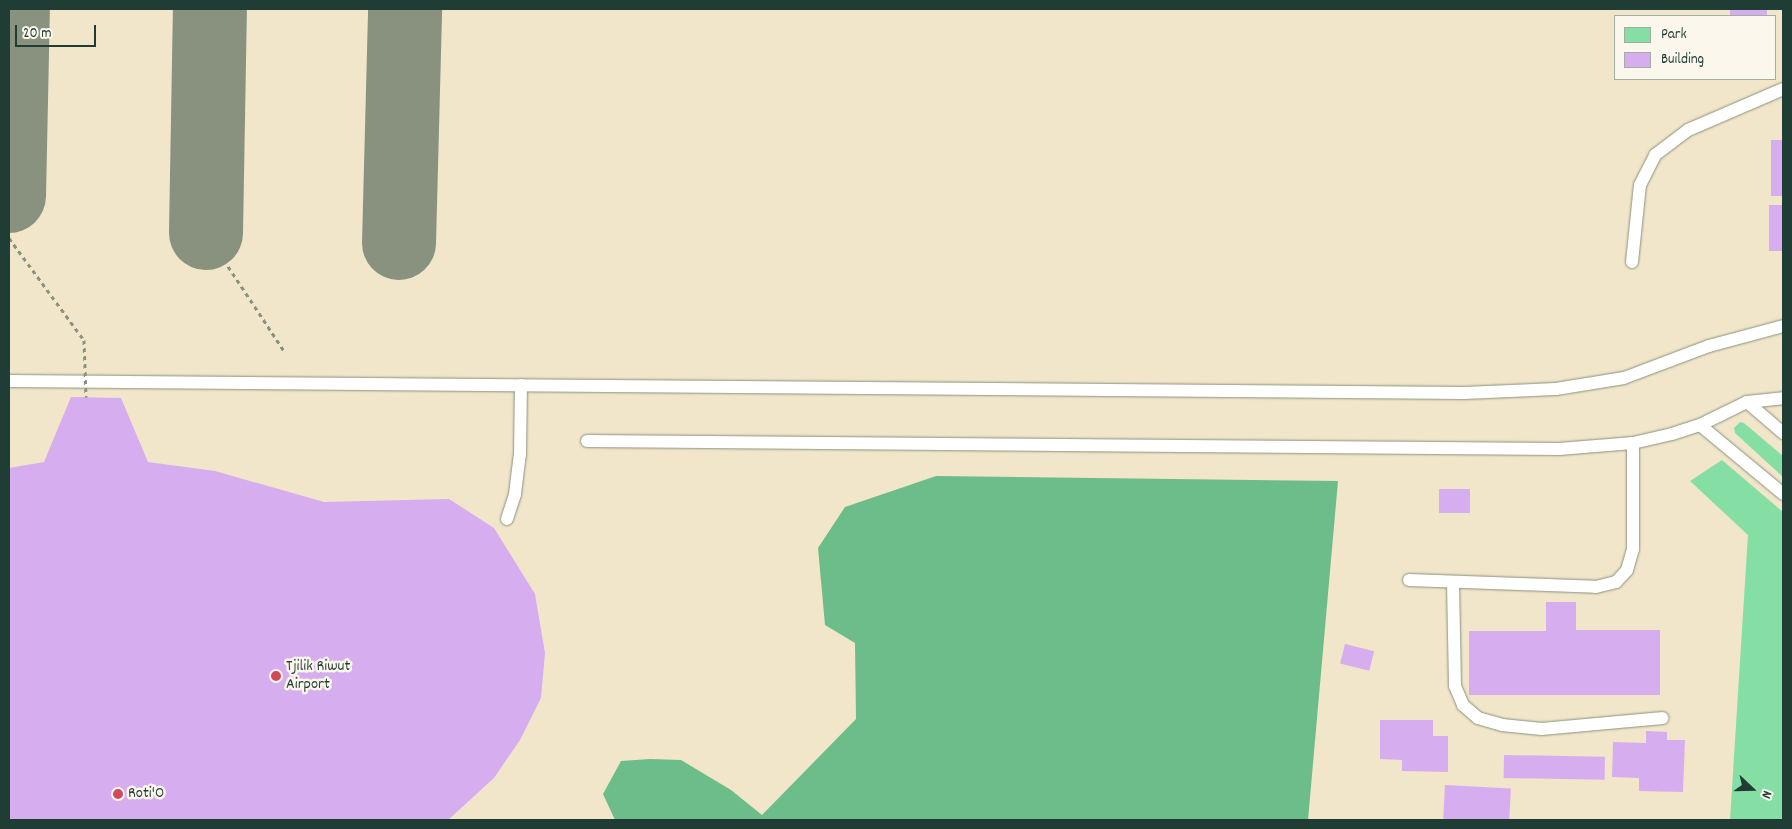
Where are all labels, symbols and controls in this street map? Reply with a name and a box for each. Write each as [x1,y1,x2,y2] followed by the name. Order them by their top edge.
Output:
[18,15,99,47] scale bar
[1614,15,1777,80] legend
[23,23,51,45] text: 20 m
[1661,24,1687,46] text: Park
[1661,49,1704,71] text: Building
[286,657,350,695] place label: Tjilik Riwut Airport
[270,670,282,682] marker: Tjilik Riwut Airport
[1727,764,1777,814] north arrow
[128,784,164,804] place label: Roti'O
[112,788,124,800] marker: Roti'O
[1755,788,1777,801] text: N

